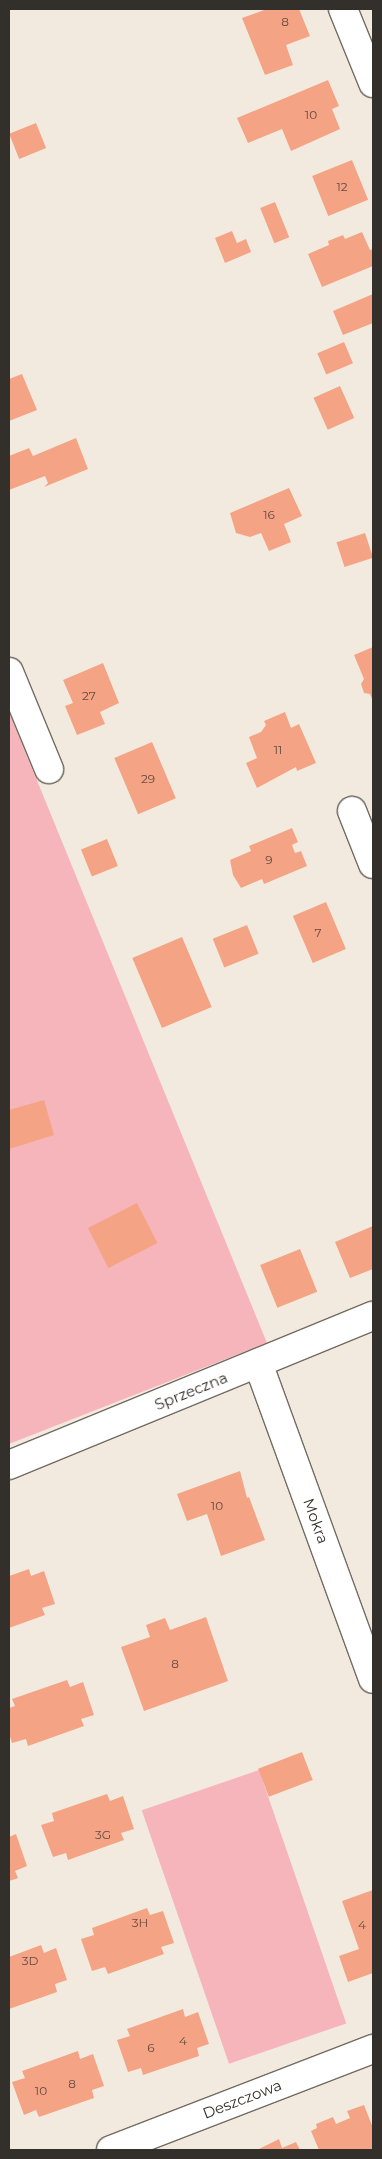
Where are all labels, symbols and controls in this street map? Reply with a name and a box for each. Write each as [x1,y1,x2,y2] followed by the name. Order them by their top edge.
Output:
[281,15,289,29] house number: 8
[305,108,317,122] house number: 10
[336,180,348,194] house number: 12
[263,508,275,522] house number: 16
[82,689,96,703] house number: 27
[274,743,282,757] house number: 11
[141,772,155,786] house number: 29
[265,853,273,867] house number: 9
[314,926,322,940] house number: 7
[152,1368,230,1414] street label: Sprzeczna
[300,1496,332,1546] street label: Mokra
[211,1499,223,1513] house number: 10
[171,1657,179,1671] house number: 8
[95,1828,111,1842] house number: 3G
[132,1916,148,1930] house number: 3H
[358,1918,366,1932] house number: 4
[22,1954,38,1968] house number: 3D
[179,2034,187,2048] house number: 4
[147,2041,155,2055] house number: 6
[200,2076,284,2122] street label: Deszczowa
[68,2077,76,2091] house number: 8
[35,2084,47,2098] house number: 10

